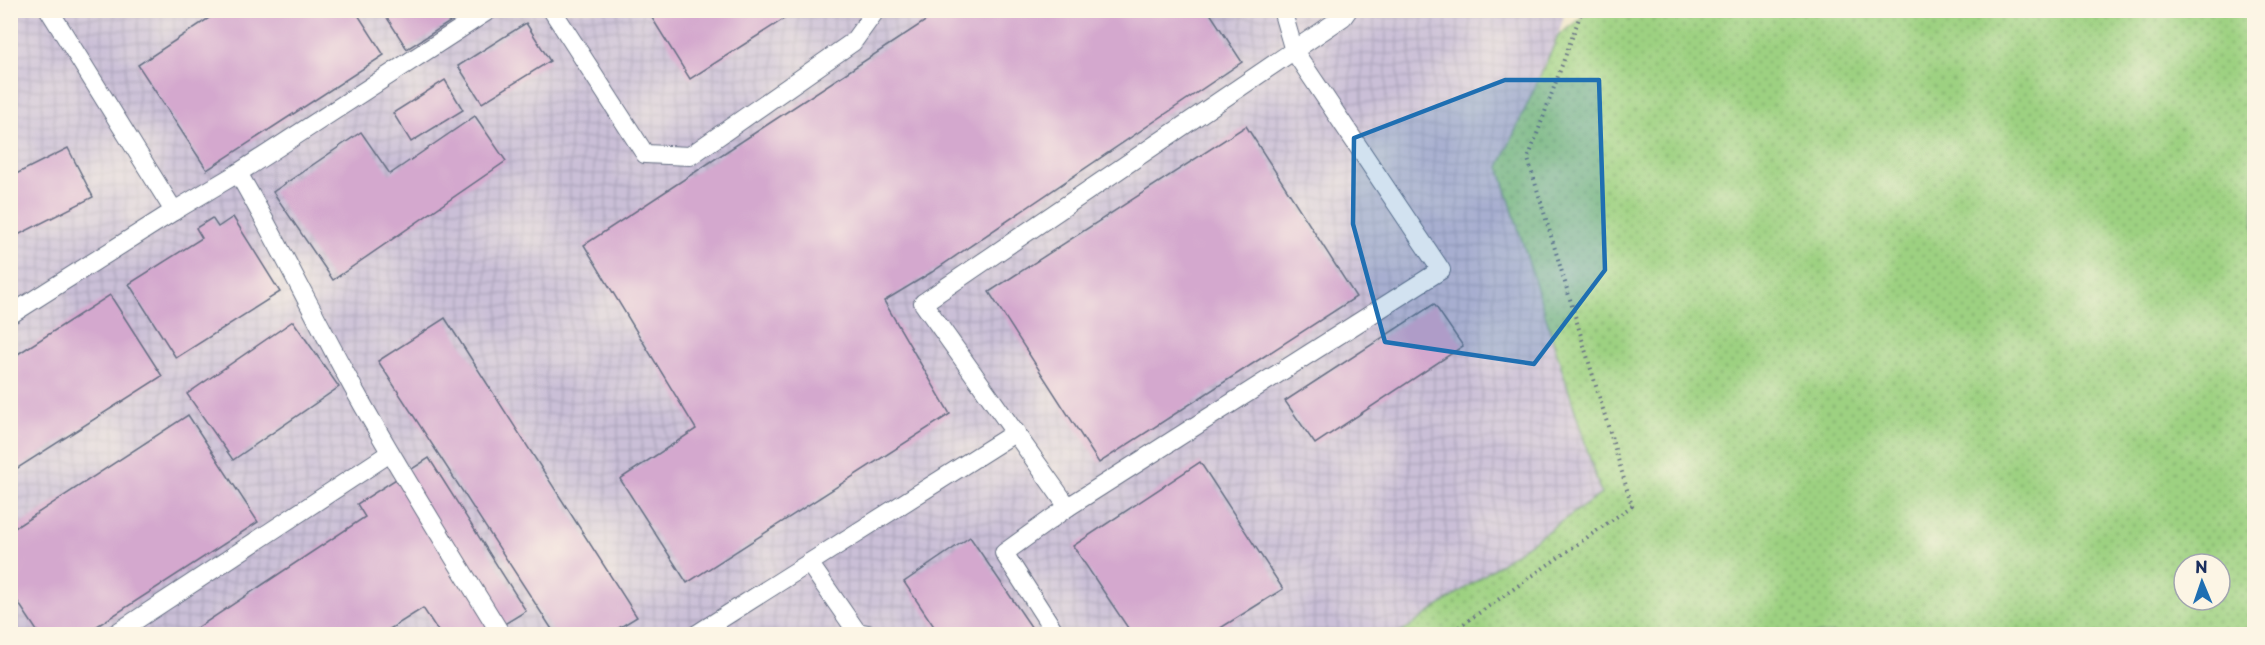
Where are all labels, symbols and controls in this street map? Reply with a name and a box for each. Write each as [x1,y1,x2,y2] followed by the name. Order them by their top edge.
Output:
[2172,552,2232,612] north arrow
[2195,554,2208,578] text: N

